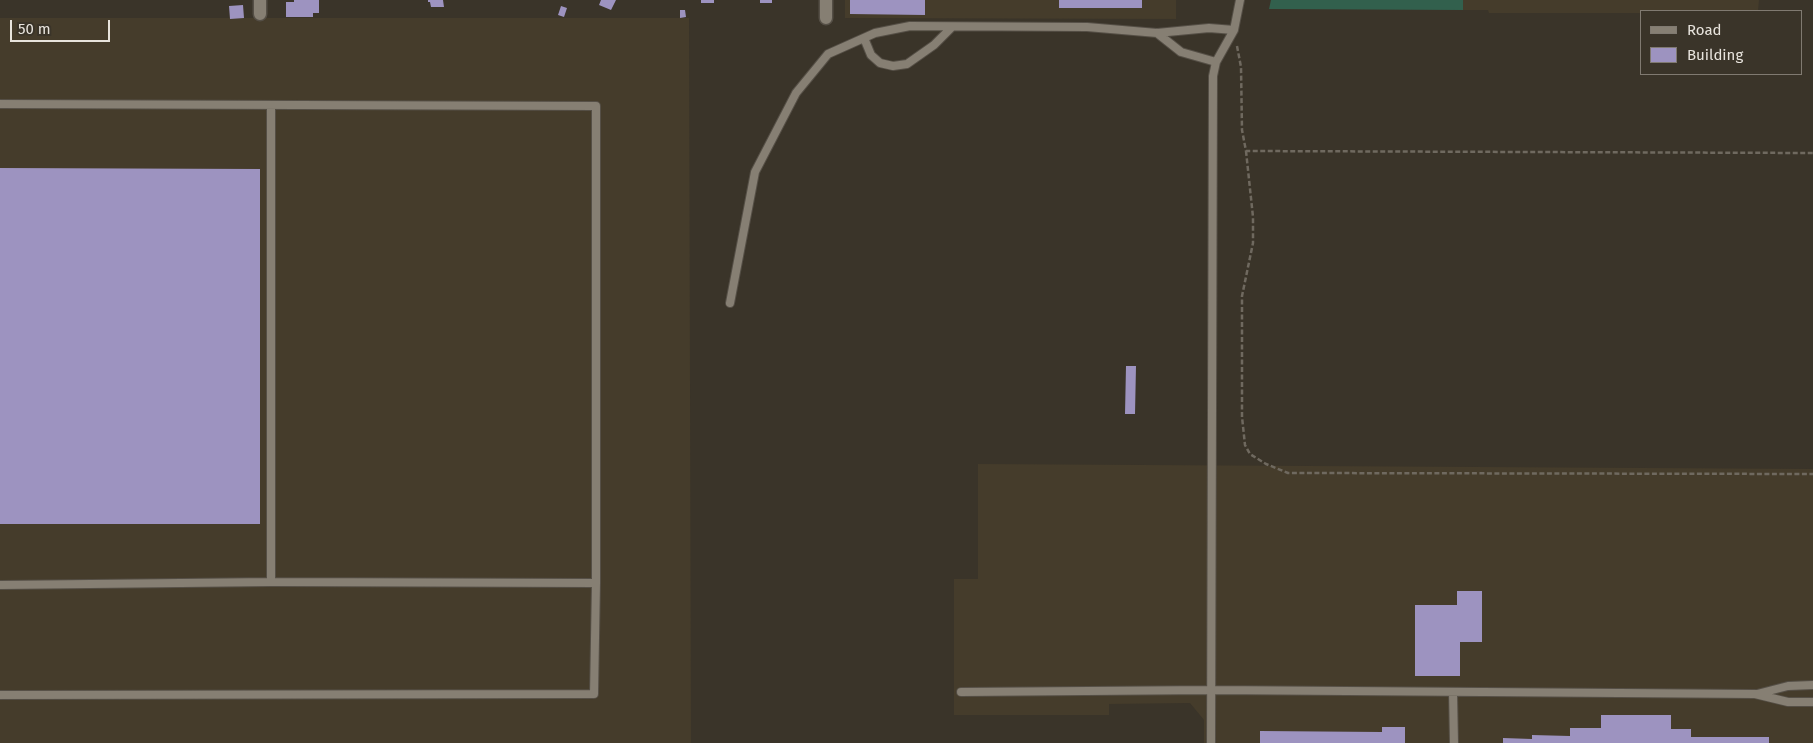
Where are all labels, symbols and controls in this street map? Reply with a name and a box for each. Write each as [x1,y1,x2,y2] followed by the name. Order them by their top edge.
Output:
[12,10,112,42] scale bar
[1640,10,1803,75] legend
[18,20,51,38] text: 50 m
[1687,21,1722,39] text: Road
[1687,46,1743,64] text: Building

